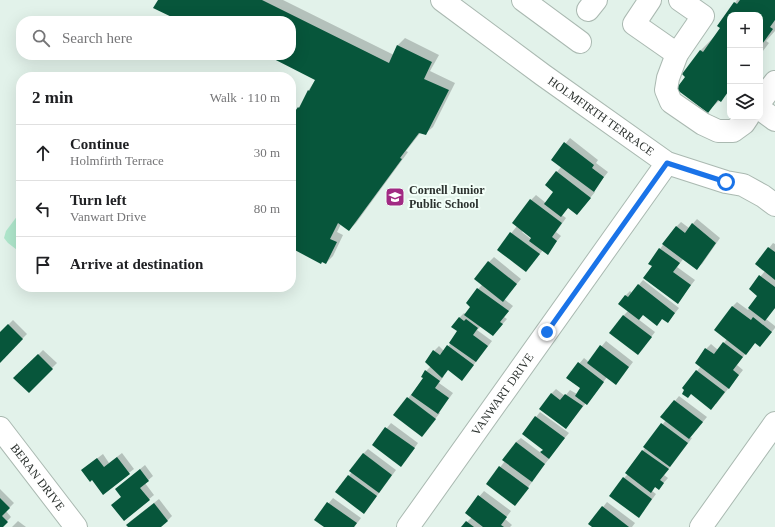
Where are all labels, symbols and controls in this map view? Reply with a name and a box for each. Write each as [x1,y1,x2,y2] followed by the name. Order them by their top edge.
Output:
[727,12,763,120] map controls
[727,12,763,48] button: +
[16,16,296,60] search box
[30,27,52,49] icon: search
[62,30,132,46] text: Search here
[727,48,763,84] button: −
[545,74,657,159] street label: HOLMFIRTH TERRACE
[727,84,763,120] button: layers
[32,88,73,107] text: 2 min
[210,90,280,105] text: Walk · 110 m
[70,136,129,152] text: Continue
[32,142,54,164] icon: ahead
[254,145,280,160] text: 30 m
[70,153,164,168] text: Holmfirth Terrace
[717,173,735,191] route start
[409,183,485,211] place label: Cornell Junior Public School
[384,186,406,208] school or university icon: Cornell Junior Public School
[70,192,127,208] text: Turn left
[32,198,54,220] icon: left
[254,201,280,216] text: 80 m
[70,209,146,224] text: Vanwart Drive
[32,254,54,276] icon: arrive
[70,256,203,272] text: Arrive at destination
[538,323,556,341] route end
[469,351,536,438] street label: VANWART DRIVE
[8,441,68,513] street label: BERAN DRIVE

